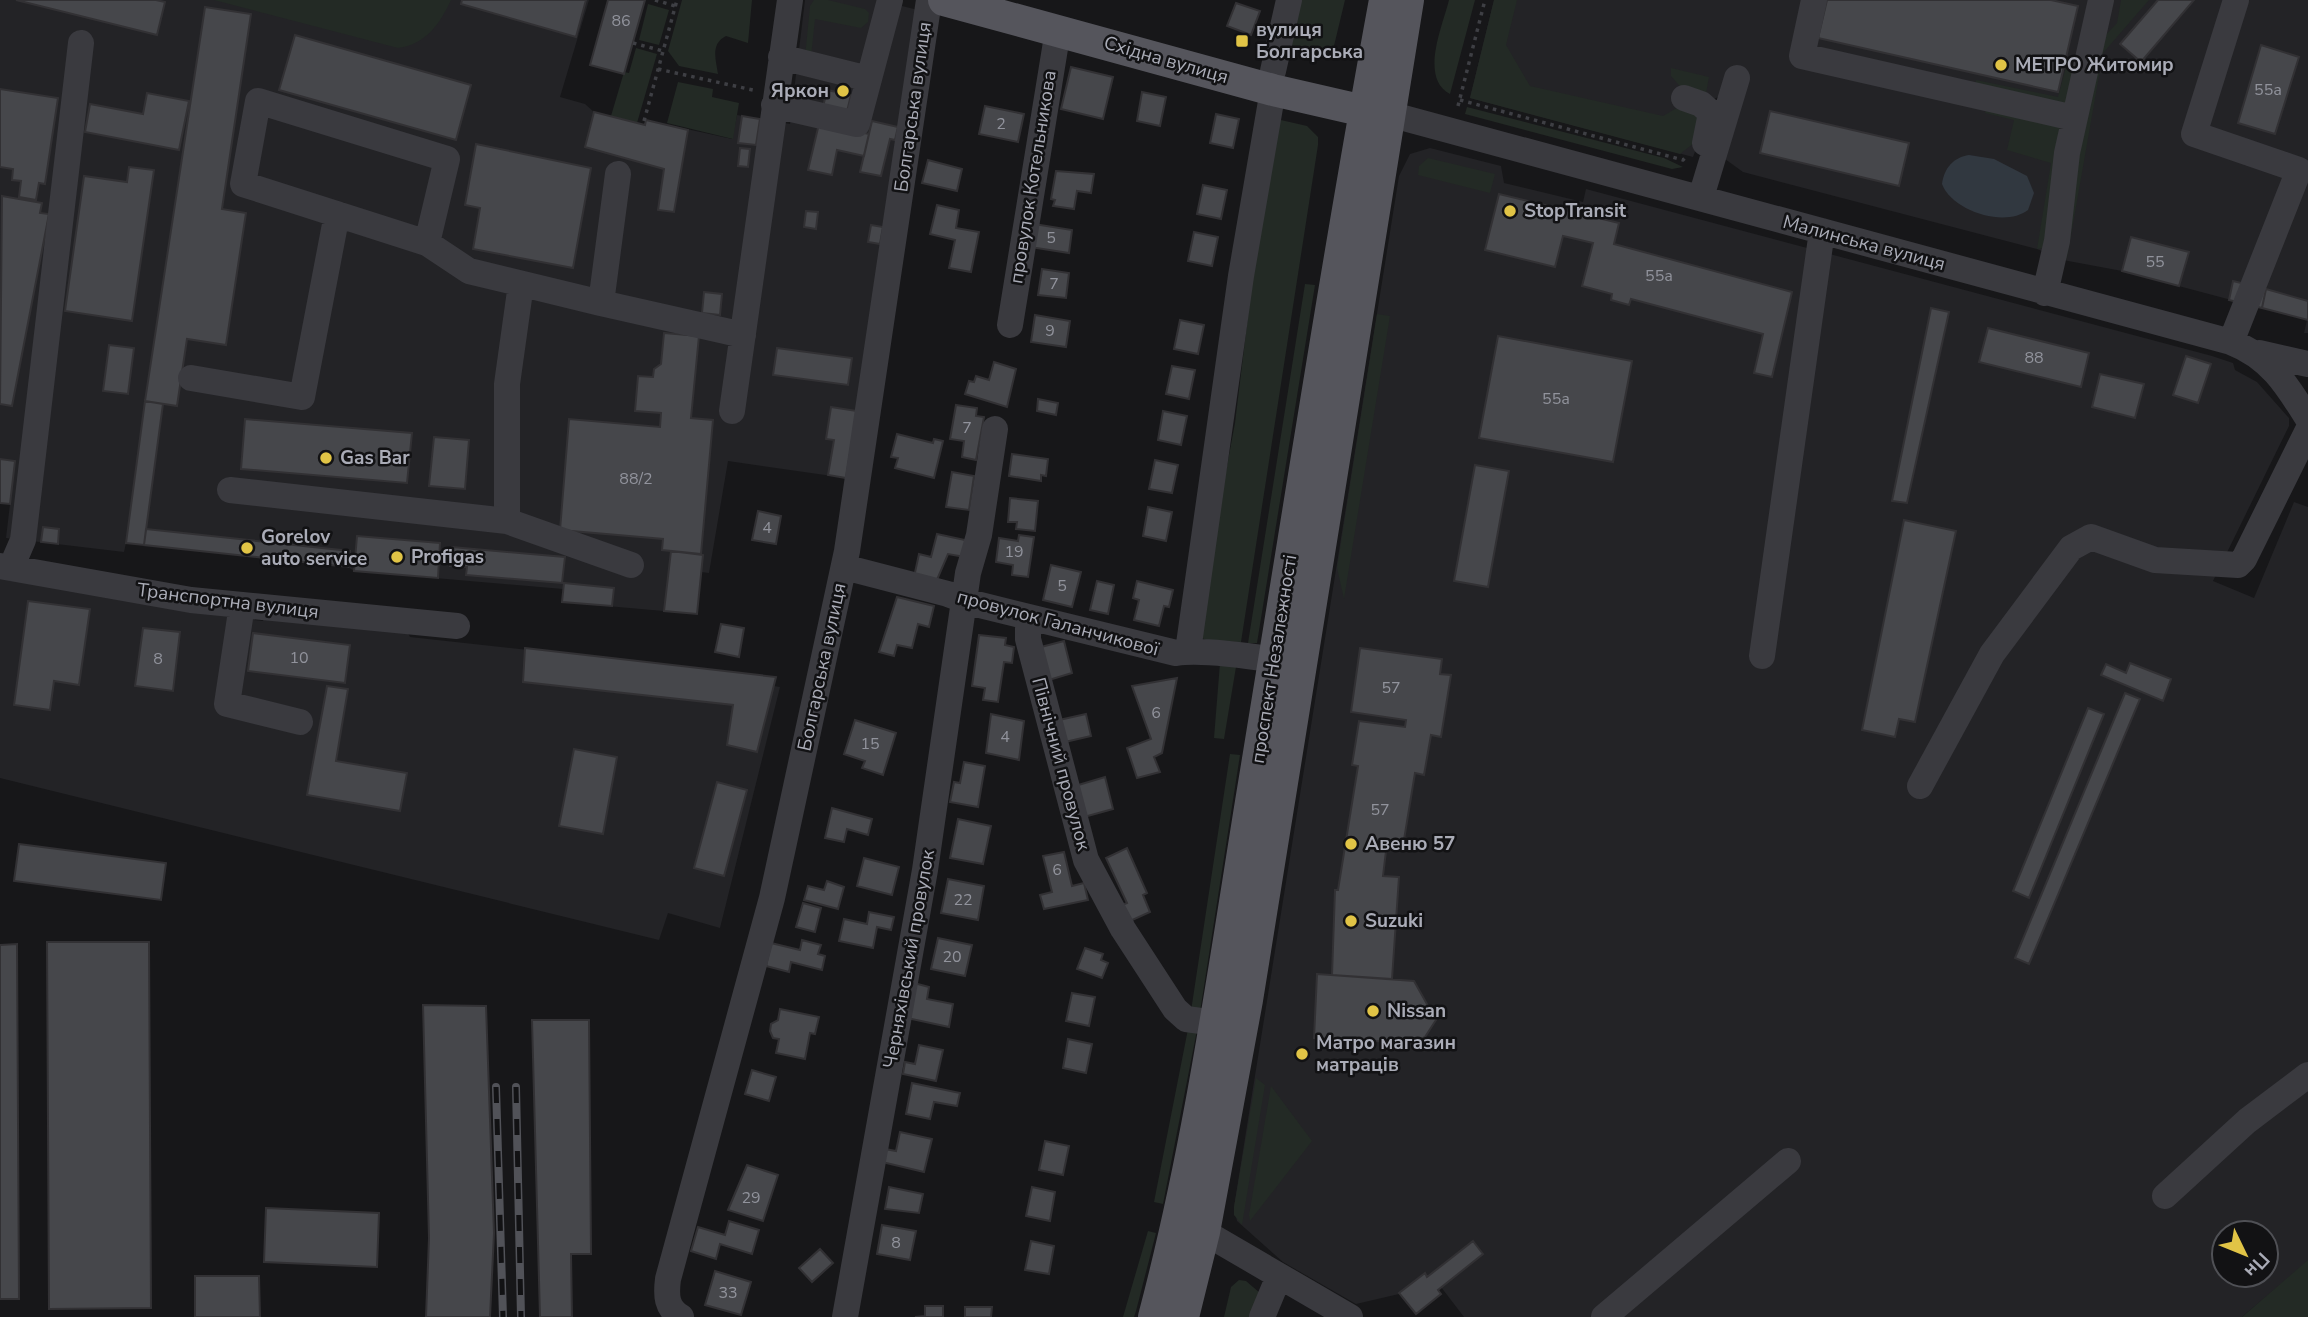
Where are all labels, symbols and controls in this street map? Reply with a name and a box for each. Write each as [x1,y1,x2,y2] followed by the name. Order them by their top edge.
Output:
[611,10,631,32] house number: 86
[1256,17,1363,65] place label: вулиця Болгарська
[888,20,938,194] street label: Болгарська вулиця
[1101,30,1231,90] street label: Східна вулиця
[1234,33,1250,49] marker: вулиця Болгарська
[2015,52,2174,78] place label: МЕТРО Житомир
[1993,57,2009,73] marker: МЕТРО Житомир
[1003,68,1063,286] street label: провулок Котельникова
[771,78,829,104] place label: Яркон
[2254,79,2282,101] house number: 55а
[835,83,851,99] marker: Яркон
[996,113,1006,135] house number: 2
[1524,198,1627,224] place label: StopTransit
[1502,203,1518,219] marker: StopTransit
[1780,209,1948,277] street label: Малинська вулиця
[1046,227,1056,249] house number: 5
[2145,251,2165,273] house number: 55
[1645,265,1673,287] house number: 55а
[1049,273,1059,295] house number: 7
[1045,320,1055,342] house number: 9
[2024,347,2044,369] house number: 88
[1542,388,1570,410] house number: 55а
[962,417,972,439] house number: 7
[340,445,410,471] place label: Gas Bar
[318,450,334,466] marker: Gas Bar
[619,468,653,490] house number: 88/2
[762,517,772,539] house number: 4
[261,524,367,572] place label: Gorelov auto service
[239,540,255,556] marker: Gorelov auto service
[1004,541,1024,563] house number: 19
[411,544,484,570] place label: Profigas
[389,549,405,565] marker: Profigas
[1245,553,1303,765] street label: проспект Незалежності
[1057,575,1067,597] house number: 5
[136,577,320,625] street label: Транспортна вулиця
[791,580,853,754] street label: Болгарська вулиця
[954,584,1162,663] street label: провулок Галанчикової
[289,647,309,669] house number: 10
[153,648,163,670] house number: 8
[1025,674,1097,854] street label: Північний провулок
[1381,677,1401,699] house number: 57
[1151,702,1161,724] house number: 6
[1000,726,1010,748] house number: 4
[860,733,880,755] house number: 15
[1370,799,1390,821] house number: 57
[1365,831,1455,857] place label: Авеню 57
[1343,836,1359,852] marker: Авеню 57
[877,848,941,1070] street label: Черняхівський провулок
[1052,859,1062,881] house number: 6
[953,889,973,911] house number: 22
[1365,908,1423,934] place label: Suzuki
[1343,913,1359,929] marker: Suzuki
[942,946,962,968] house number: 20
[1387,998,1446,1024] place label: Nissan
[1365,1003,1381,1019] marker: Nissan
[1316,1030,1456,1078] place label: Матро магазин матраців
[1294,1046,1310,1062] marker: Матро магазин матраців
[741,1187,761,1209] house number: 29
[2210,1219,2280,1289] north arrow
[891,1232,901,1254] house number: 8
[2238,1246,2275,1283] text: Пн
[718,1282,738,1304] house number: 33

